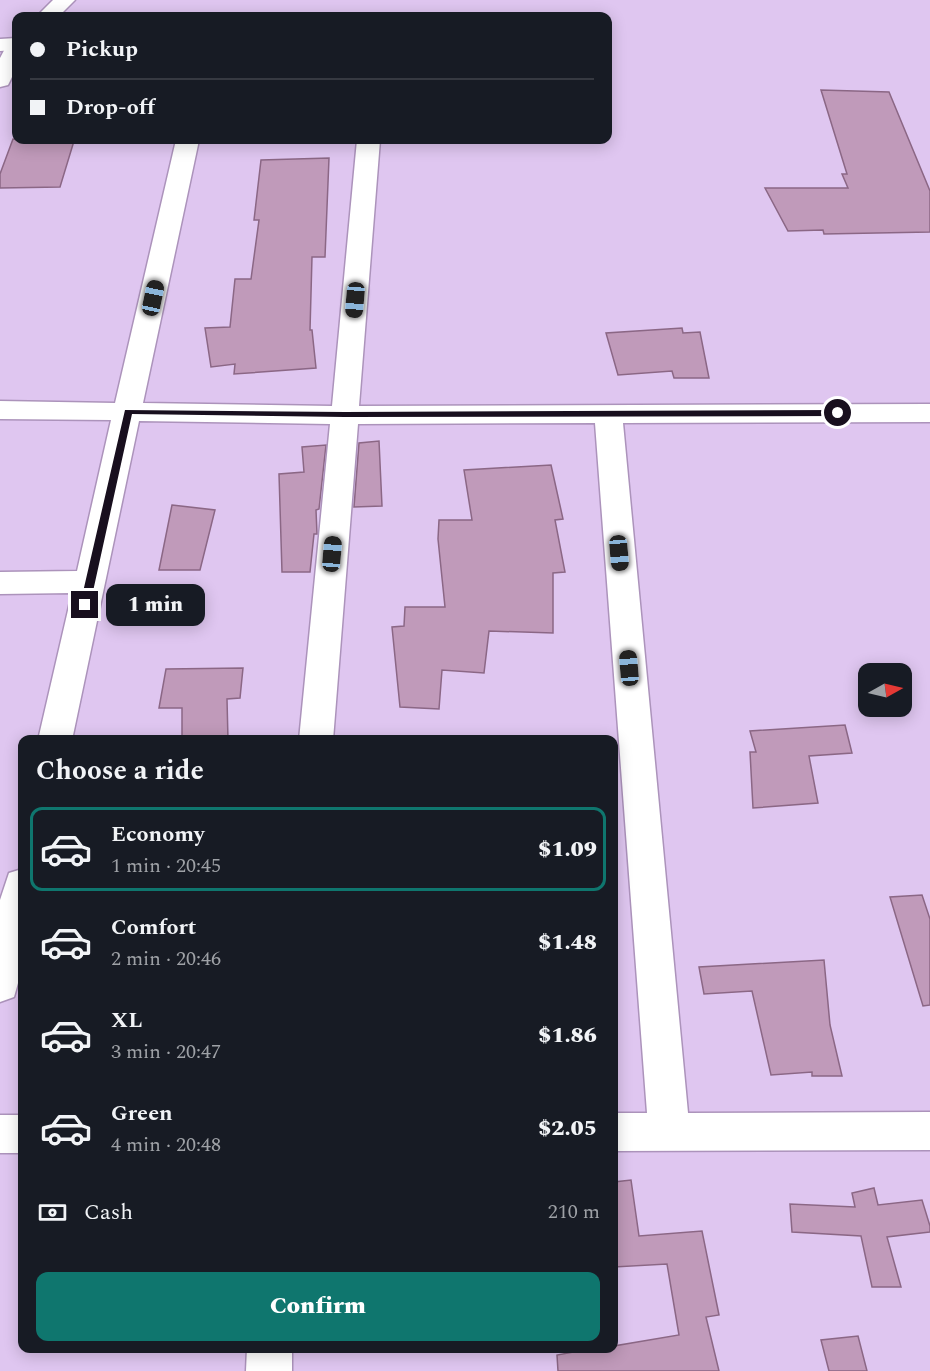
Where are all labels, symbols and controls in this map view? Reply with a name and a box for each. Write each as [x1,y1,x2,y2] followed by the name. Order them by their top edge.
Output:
[66,33,138,66] text: Pickup
[66,91,155,124] text: Drop-off
[140,279,166,317] car
[344,281,366,319] car
[824,399,851,426] route start
[608,534,630,572] car
[321,535,343,573] car
[106,584,205,626] callout: 1 min
[128,590,183,620] text: 1 min
[71,591,98,618] route end
[618,649,640,687] car
[858,663,912,717] north arrow
[858,663,912,717] map controls
[36,750,204,792] text: Choose a ride
[111,818,204,851] text: Economy
[39,822,93,876] icon: car
[538,833,597,866] text: $1.09
[111,851,221,881] text: 1 min · 20:45
[111,911,196,944] text: Comfort
[39,915,93,969] icon: car
[538,926,597,959] text: $1.48
[111,944,221,974] text: 2 min · 20:46
[111,1004,142,1037] text: XL
[39,1008,93,1062] icon: car
[538,1019,597,1052] text: $1.86
[111,1037,221,1067] text: 3 min · 20:47
[111,1097,173,1130] text: Green
[39,1101,93,1155] icon: car
[538,1112,597,1145] text: $2.05
[111,1130,221,1160] text: 4 min · 20:48
[36,1196,69,1229] icon: cash
[84,1196,133,1229] text: Cash
[548,1197,600,1227] text: 210 m
[36,1272,600,1341] button: Confirm

